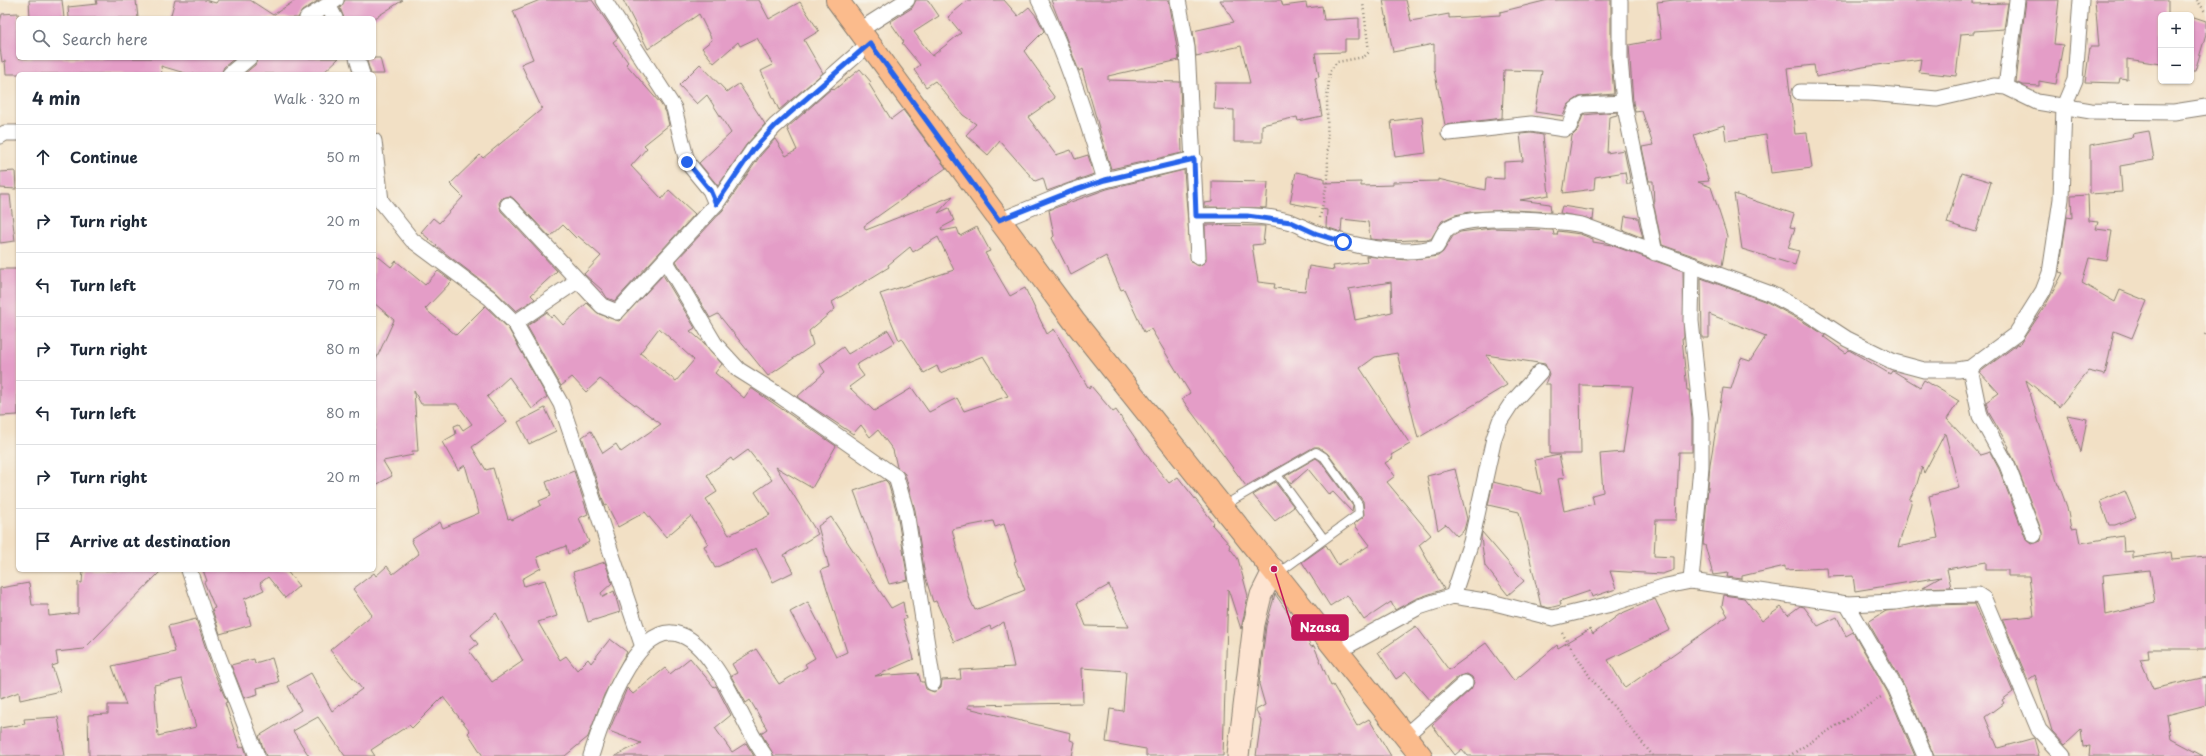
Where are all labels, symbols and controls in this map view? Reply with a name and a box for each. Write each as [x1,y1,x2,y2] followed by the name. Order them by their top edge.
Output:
[2158,12,2194,84] map controls
[2158,12,2194,48] button: +
[16,16,376,60] search box
[30,27,52,49] icon: search
[62,27,148,50] text: Search here
[2158,48,2194,84] button: −
[32,85,80,111] text: 4 min
[274,89,360,108] text: Walk · 320 m
[70,145,138,168] text: Continue
[32,146,54,168] icon: ahead
[326,147,360,166] text: 50 m
[678,153,696,171] route end
[70,209,147,232] text: Turn right
[32,210,54,232] icon: right
[326,211,360,230] text: 20 m
[1334,233,1352,251] route start
[70,273,136,296] text: Turn left
[32,274,54,296] icon: left
[327,275,360,294] text: 70 m
[70,337,147,360] text: Turn right
[32,338,54,360] icon: right
[326,339,360,358] text: 80 m
[70,401,136,424] text: Turn left
[32,402,54,424] icon: left
[326,403,360,422] text: 80 m
[70,465,147,488] text: Turn right
[32,466,54,488] icon: right
[326,467,360,486] text: 20 m
[70,529,231,552] text: Arrive at destination
[32,530,54,552] icon: arrive
[1292,615,1348,640] callout: Nzasa
[1300,617,1340,636] text: Nzasa

